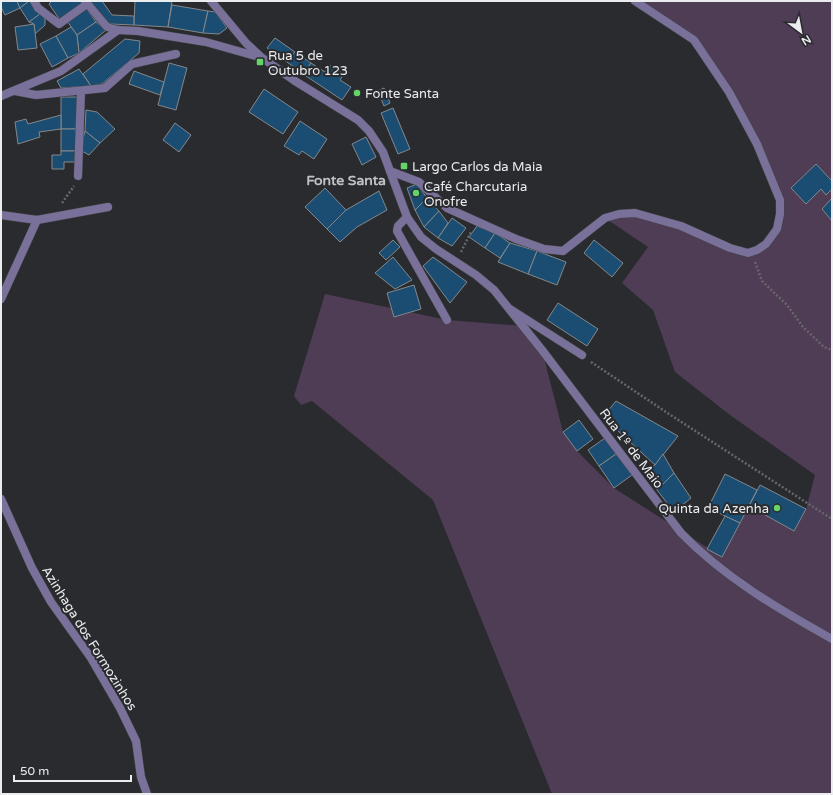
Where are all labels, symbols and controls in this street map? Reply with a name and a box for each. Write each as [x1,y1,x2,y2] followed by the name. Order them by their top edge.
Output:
[781,12,821,52] north arrow
[799,32,813,48] text: N
[268,48,348,79] place label: Rua 5 de Outubro 123
[255,57,265,67] marker: Rua 5 de Outubro 123
[365,86,439,102] place label: Fonte Santa
[352,88,362,98] marker: Fonte Santa
[412,159,542,175] place label: Largo Carlos da Maia
[399,161,409,171] marker: Largo Carlos da Maia
[306,172,386,189] district label: Fonte Santa
[424,179,527,210] place label: Café Charcutaria Onofre
[411,188,421,198] marker: Café Charcutaria Onofre
[596,405,667,492] street label: Rua 1º de Maio
[658,501,769,517] place label: Quinta da Azenha
[772,503,782,513] marker: Quinta da Azenha
[38,563,140,714] street label: Azinhaga dos Formozinhos
[14,757,131,783] scale bar
[20,764,49,778] text: 50 m

